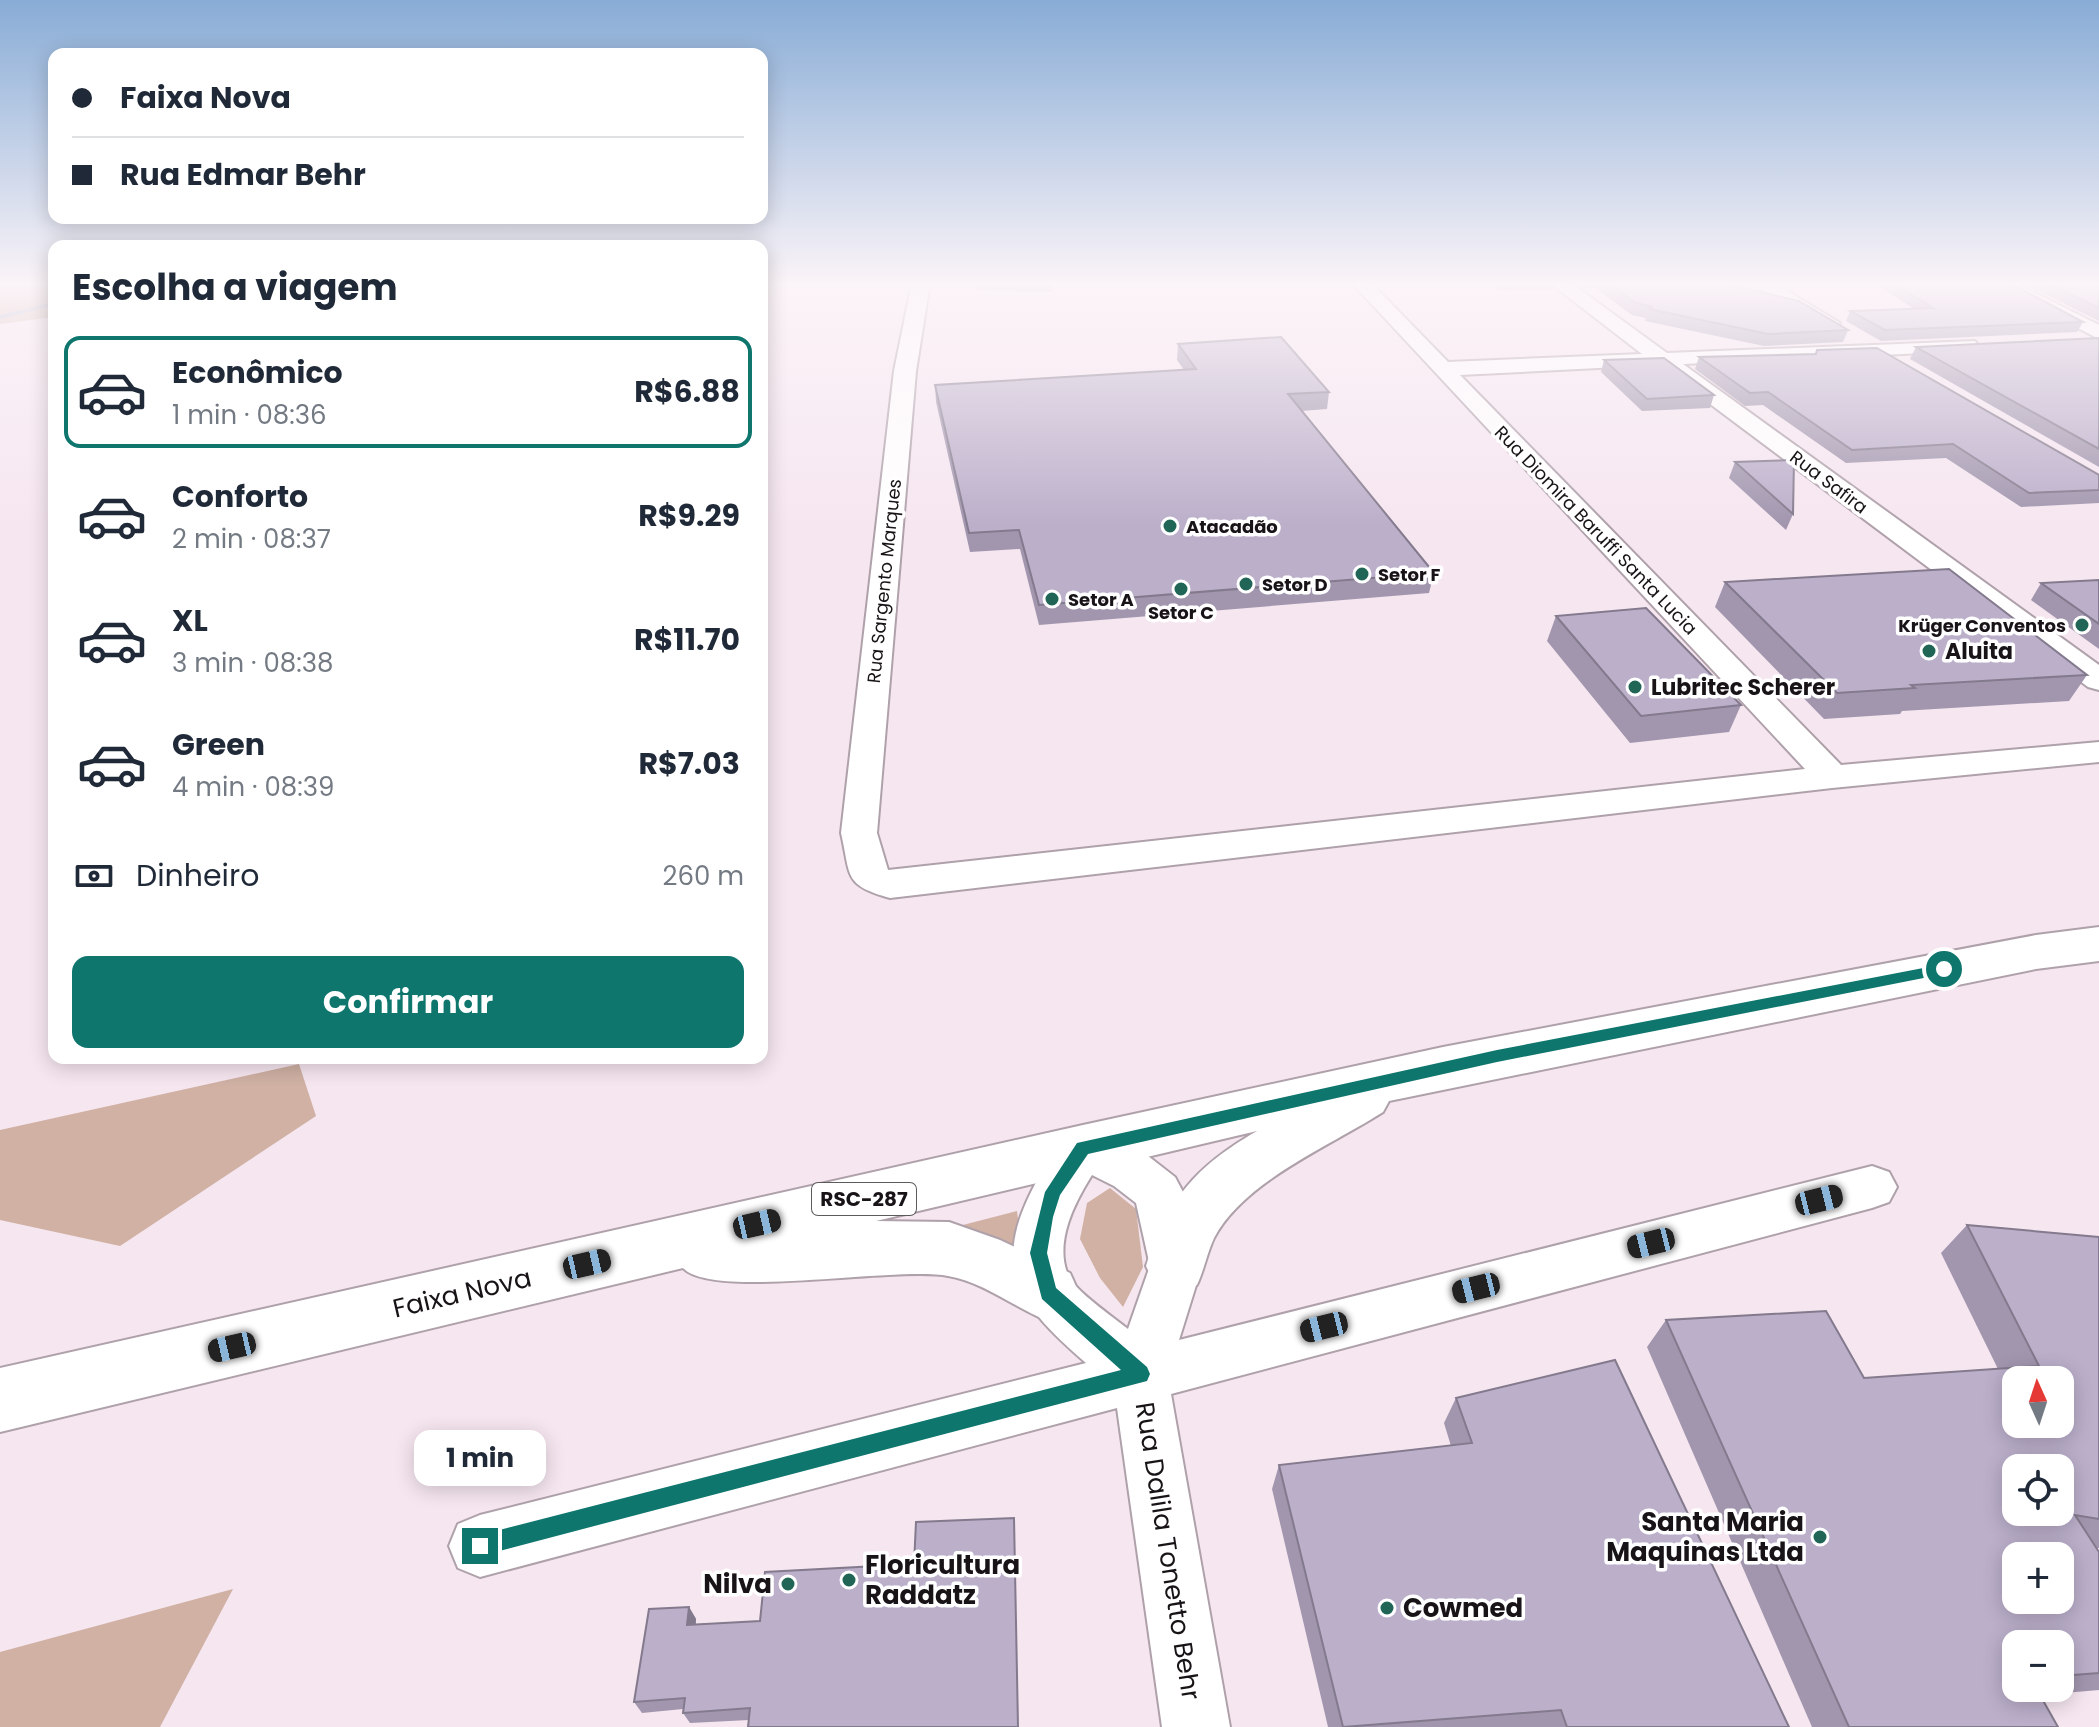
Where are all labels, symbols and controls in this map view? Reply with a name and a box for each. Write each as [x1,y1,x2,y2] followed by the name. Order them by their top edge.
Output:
[120,76,291,119] text: Faixa Nova
[120,153,366,196] text: Rua Edmar Behr
[72,262,398,313] text: Escolha a viagem
[172,351,343,394] text: Econômico
[76,356,148,428] icon: car
[634,370,740,413] text: R$6.88
[172,397,327,433] text: 1 min · 08:36
[1489,420,1703,640] street label: Rua Diomira Baruffi Santa Lucia
[1785,445,1873,519] street label: Rua Safira
[172,475,308,518] text: Conforto
[861,478,907,684] street label: Rua Sargento Marques
[76,480,148,552] icon: car
[638,494,740,537] text: R$9.29
[1186,514,1278,539] place label: Atacadão
[1161,517,1179,535] marker: Atacadão
[172,521,331,557] text: 2 min · 08:37
[1378,562,1440,587] place label: Setor F
[1353,565,1371,583] marker: Setor F
[1262,572,1328,597] place label: Setor D
[1237,575,1255,593] marker: Setor D
[1172,580,1190,598] marker: Setor C
[1068,587,1134,612] place label: Setor A
[1043,590,1061,608] marker: Setor A
[172,599,208,642] text: XL
[1148,600,1214,625] place label: Setor C
[76,604,148,676] icon: car
[1898,613,2066,638] place label: Krüger Conventos
[2073,616,2091,634] marker: Krüger Conventos
[634,618,740,661] text: R$11.70
[1945,636,2013,667] place label: Aluita
[1920,642,1938,660] marker: Aluita
[172,645,333,681] text: 3 min · 08:38
[1651,672,1835,703] place label: Lubritec Scherer
[1626,678,1644,696] marker: Lubritec Scherer
[172,723,265,766] text: Green
[76,728,148,800] icon: car
[638,742,740,785] text: R$7.03
[172,769,334,805] text: 4 min · 08:39
[72,854,116,898] icon: cash
[136,854,259,897] text: Dinheiro
[662,858,744,894] text: 260 m
[1926,951,1962,987] route start
[72,956,744,1048] button: Confirmar
[812,1183,916,1215] road number: RSC-287
[1793,1183,1845,1217] car
[731,1207,783,1241] car
[1625,1226,1677,1260] car
[561,1247,613,1281] car
[389,1260,535,1326] street label: Faixa Nova
[1450,1271,1502,1305] car
[1298,1310,1350,1344] car
[206,1330,258,1364] car
[2002,1366,2074,1438] north arrow
[2002,1366,2074,1702] map controls
[1127,1400,1209,1702] street label: Rua Dalila Tonetto Behr
[414,1430,546,1486] callout: 1 min
[446,1440,514,1476] text: 1 min
[2002,1454,2074,1526] button: locate
[1606,1504,1804,1570] place label: Santa Maria Maquinas Ltda
[462,1528,498,1564] route end
[1811,1528,1829,1546] marker: Santa Maria Maquinas Ltda
[2002,1542,2074,1614] button: +
[865,1547,1020,1613] place label: Floricultura Raddatz
[703,1566,772,1602] place label: Nilva
[840,1571,858,1589] marker: Floricultura Raddatz
[779,1575,797,1593] marker: Nilva
[1403,1590,1523,1626] place label: Cowmed
[1378,1599,1396,1617] marker: Cowmed
[2002,1630,2074,1702] button: −

